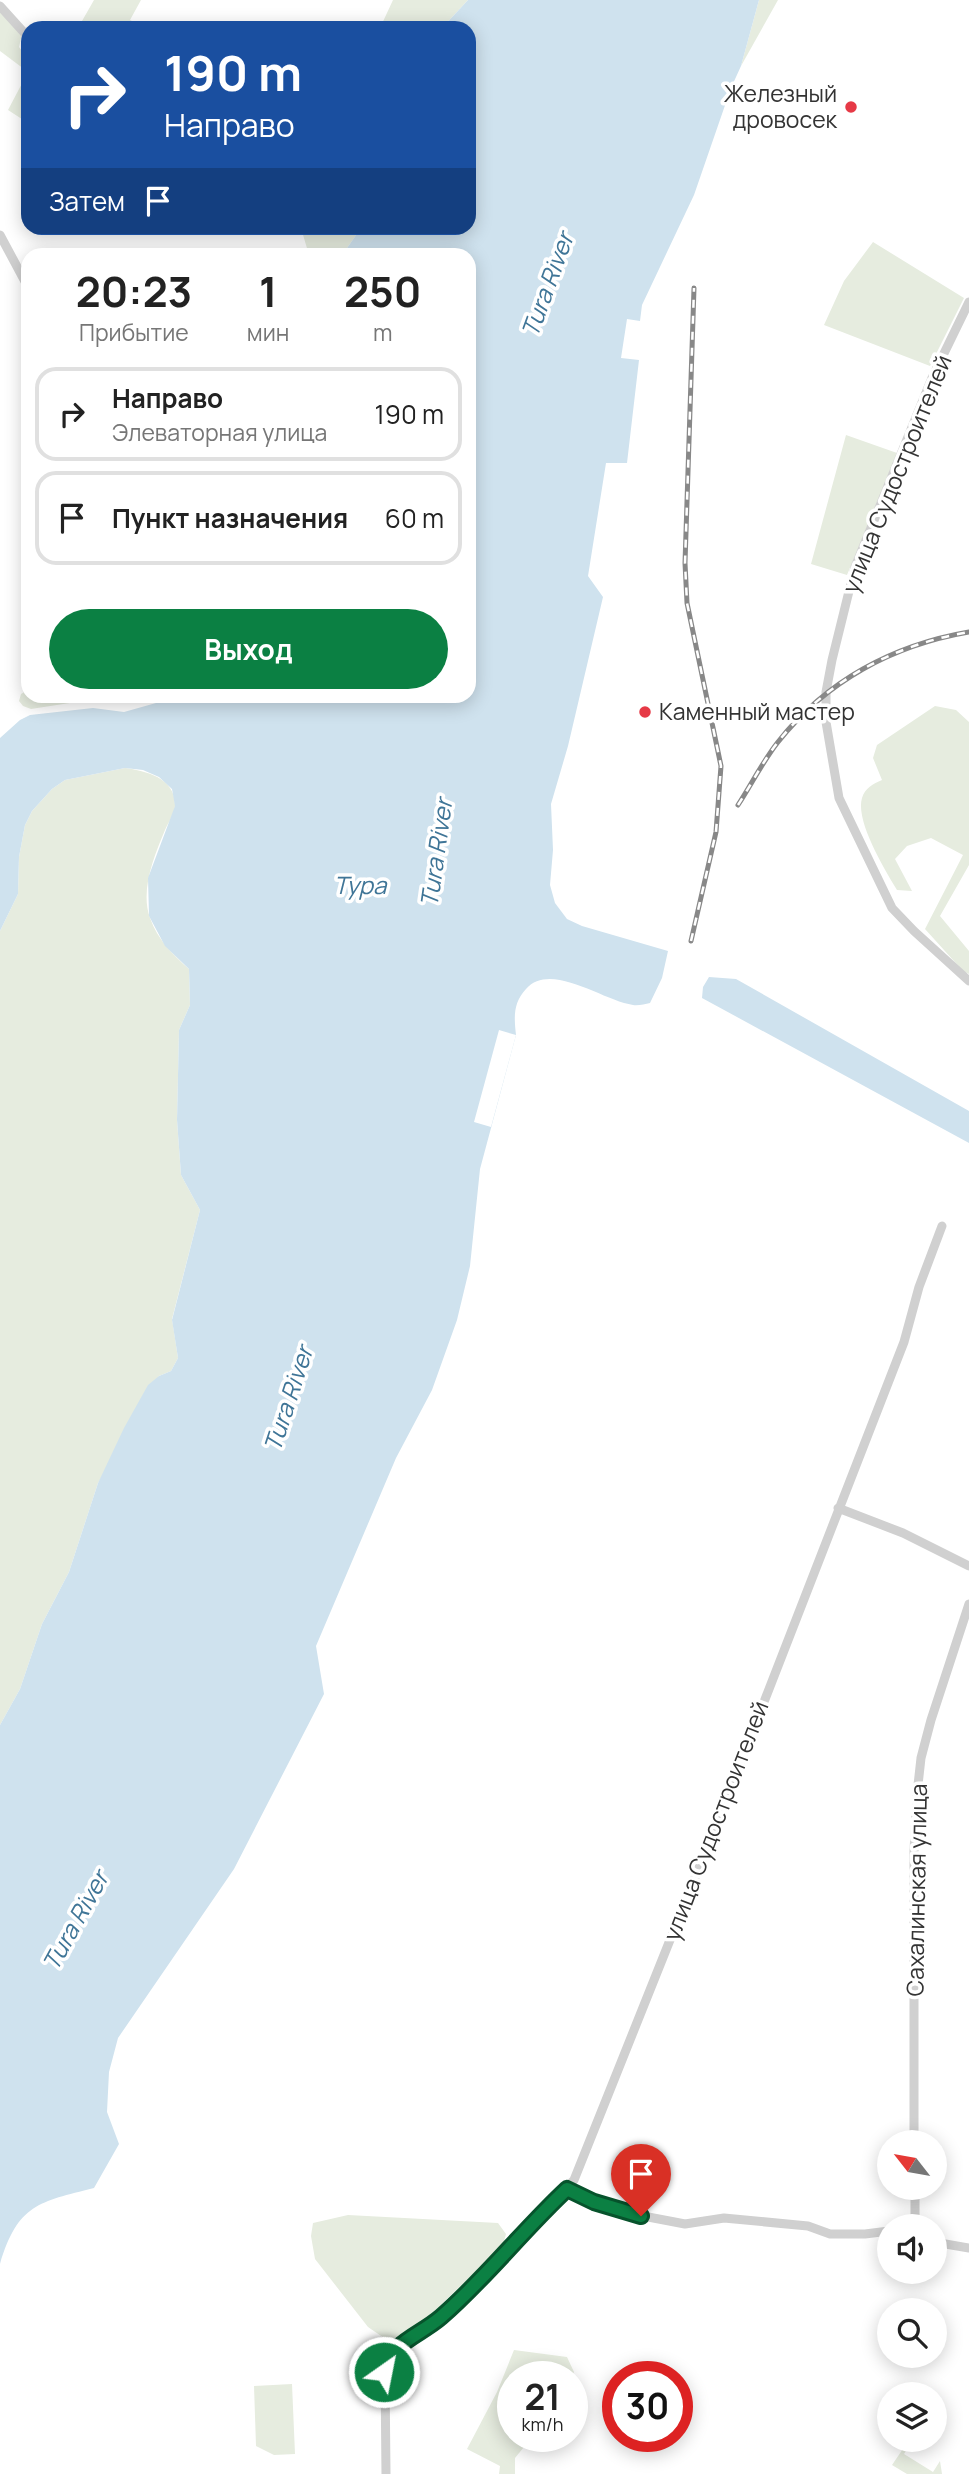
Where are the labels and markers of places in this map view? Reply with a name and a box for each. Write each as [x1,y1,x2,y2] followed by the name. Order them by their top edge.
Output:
[724,77,838,135] place label: Железный дровосек
[843,99,859,115] marker: Железный дровосек
[659,695,855,727] place label: Каменный мастер
[637,704,653,720] marker: Каменный мастер
[611,2144,671,2216] pin

